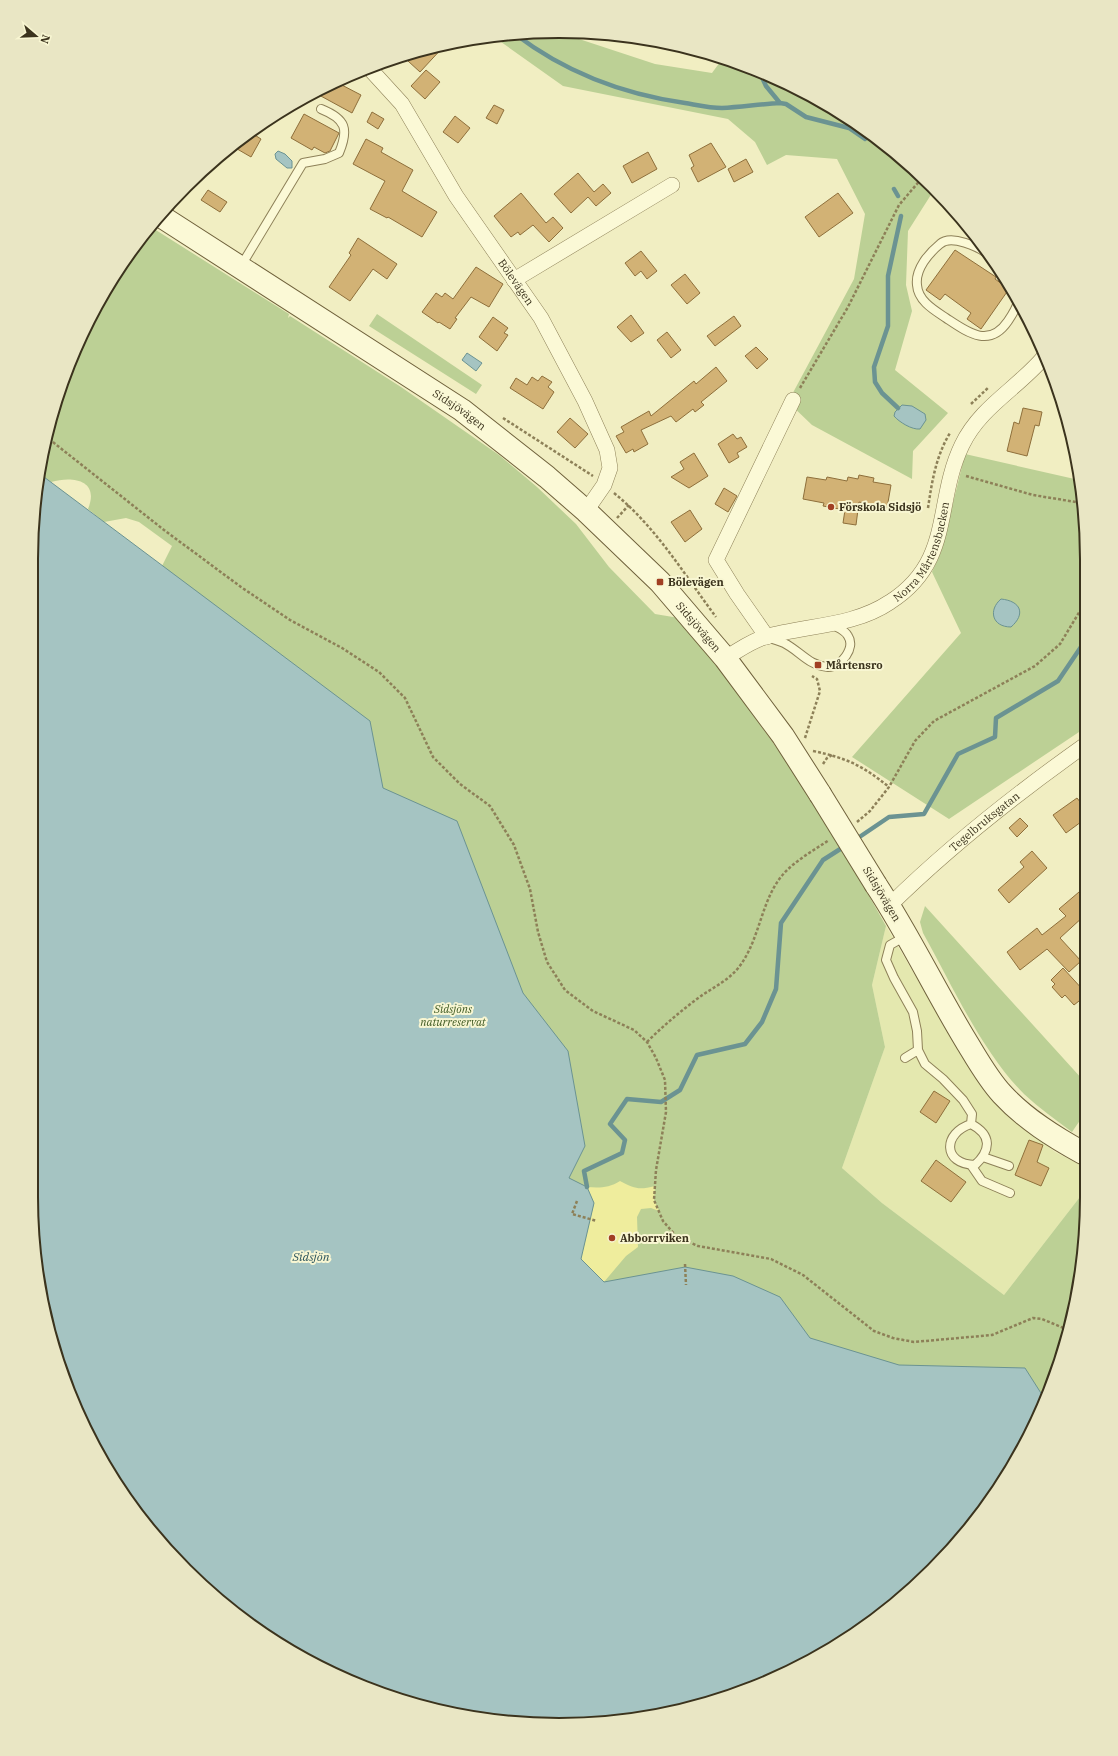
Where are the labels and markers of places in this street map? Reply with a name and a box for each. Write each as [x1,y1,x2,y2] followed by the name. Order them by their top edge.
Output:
[839,500,921,514] place label: Förskola Sidsjö
[826,502,836,512] marker: Förskola Sidsjö
[668,575,724,589] place label: Bölevägen
[655,577,665,587] marker: Bölevägen
[826,658,883,672] place label: Mårtensro
[813,660,823,670] marker: Mårtensro
[620,1231,689,1245] place label: Abborrviken
[607,1233,617,1243] marker: Abborrviken

